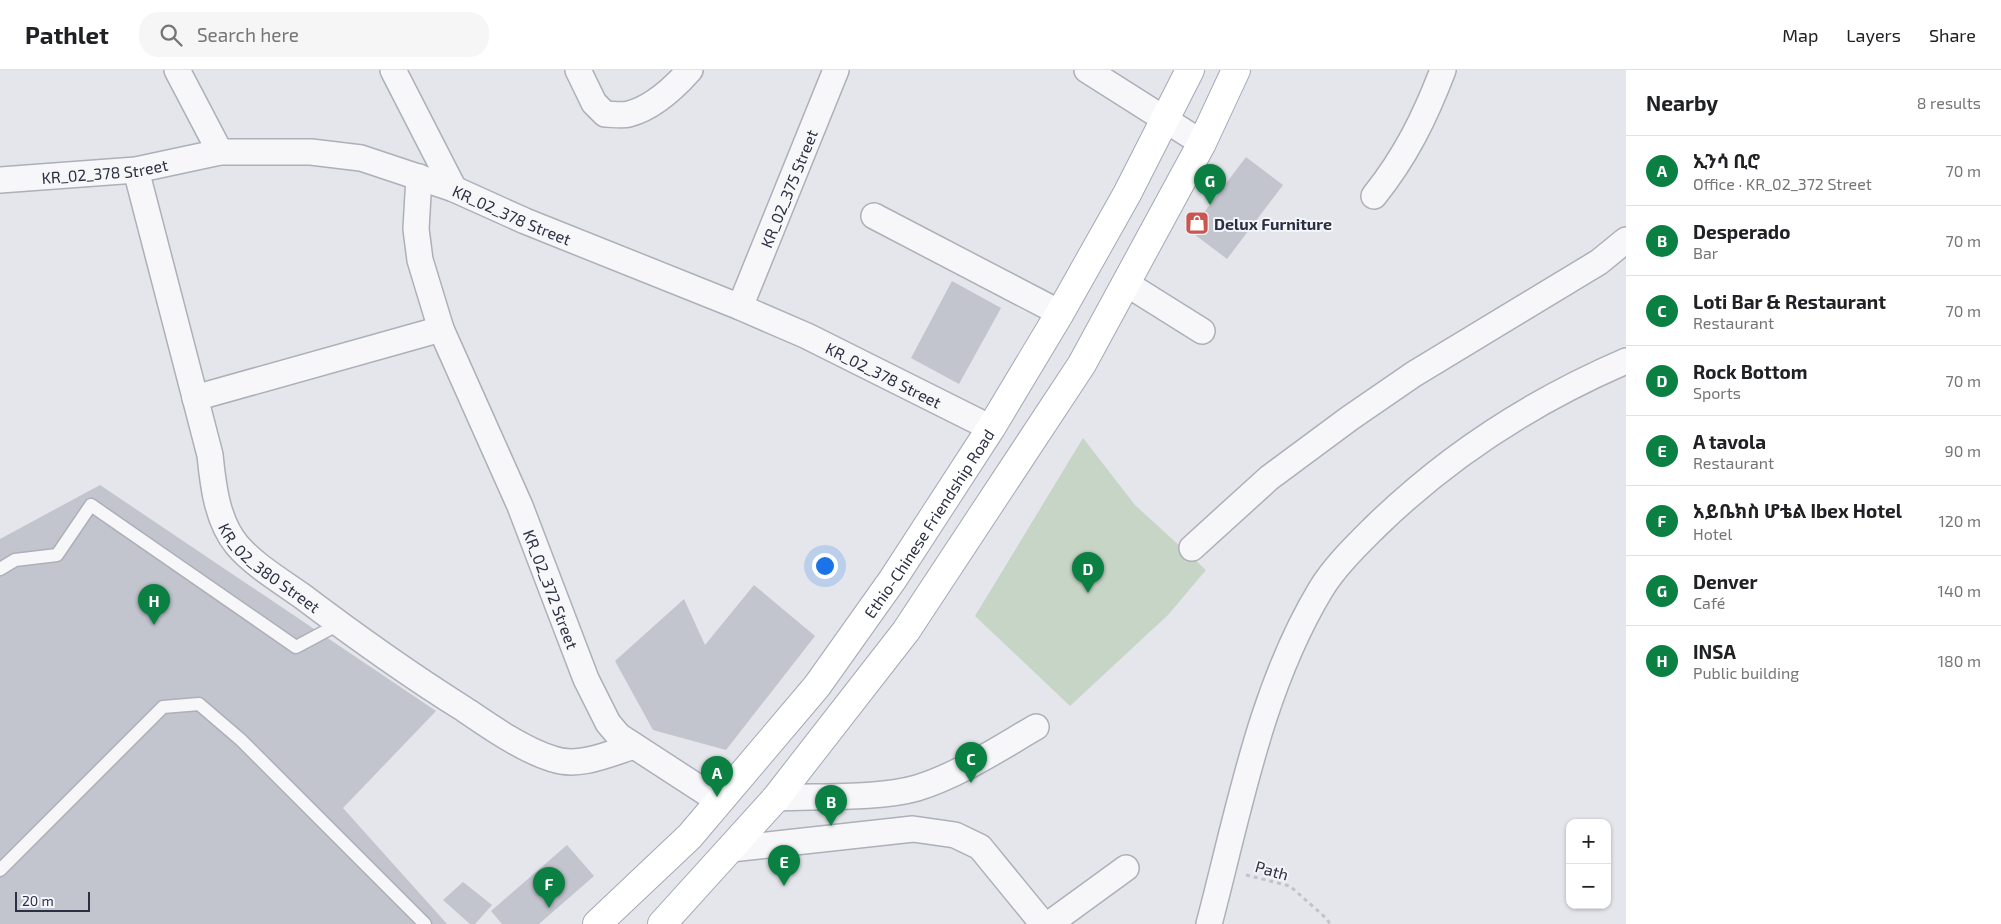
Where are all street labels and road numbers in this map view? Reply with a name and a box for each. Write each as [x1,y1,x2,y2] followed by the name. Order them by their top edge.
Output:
[756,126,820,250] street label: KR_02_375 Street
[41,154,169,186] street label: KR_02_378 Street
[450,180,574,248] street label: KR_02_378 Street
[823,338,945,411] street label: KR_02_378 Street
[859,425,997,621] street label: Ethio-Chinese Friendship Road
[216,520,324,616] street label: KR_02_380 Street
[520,527,583,651] street label: KR_02_372 Street
[1253,856,1291,884] street label: Path

